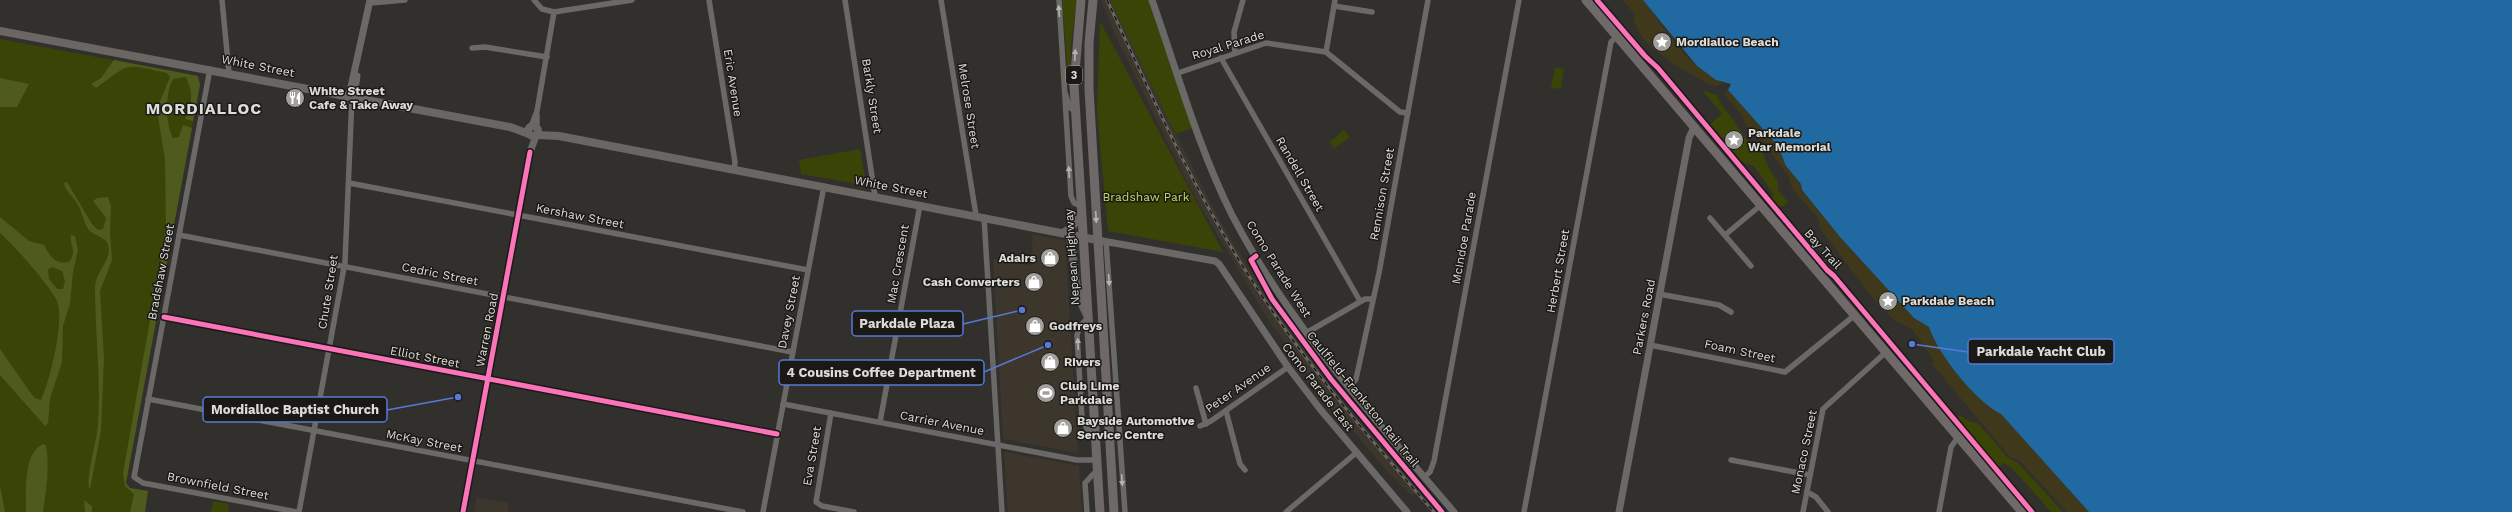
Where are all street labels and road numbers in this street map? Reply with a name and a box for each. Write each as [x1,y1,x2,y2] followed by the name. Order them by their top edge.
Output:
[1190,27,1266,63] street label: Royal Parade
[721,48,745,118] street label: Eric Avenue
[220,52,296,80] street label: White Street
[859,57,885,135] street label: Barkly Street
[955,62,983,150] street label: Melrose Street
[1066,66,1082,84] road number: 3
[1273,134,1327,214] street label: Randell Street
[1367,147,1397,241] street label: Rennison Street
[853,173,929,201] street label: White Street
[1449,191,1479,285] street label: McIndoe Parade
[535,201,625,231] street label: Kershaw Street
[1062,208,1082,306] street label: Nepean Highway
[1244,218,1314,320] street label: Como Parade West
[145,223,177,321] street label: Bradshaw Street
[884,223,912,305] street label: Mac Crescent
[1801,226,1845,272] street label: Bay Trail
[1544,228,1572,314] street label: Herbert Street
[315,254,341,330] street label: Chute Street
[401,260,479,288] street label: Cedric Street
[775,274,803,350] street label: Davey Street
[1630,278,1658,356] street label: Parkers Road
[473,292,501,368] street label: Warren Road
[1304,328,1422,470] street label: Caulfield-Frankston Rail Trail
[1703,337,1777,365] street label: Foam Street
[1279,340,1357,434] street label: Como Parade East
[389,343,461,371] street label: Elliot Street
[1203,360,1273,416] street label: Peter Avenue
[899,408,985,438] street label: Carrier Avenue
[1788,409,1820,495] street label: Monaco Street
[800,425,824,487] street label: Eva Street
[385,427,463,455] street label: McKay Street
[166,469,270,503] street label: Brownfield Street

